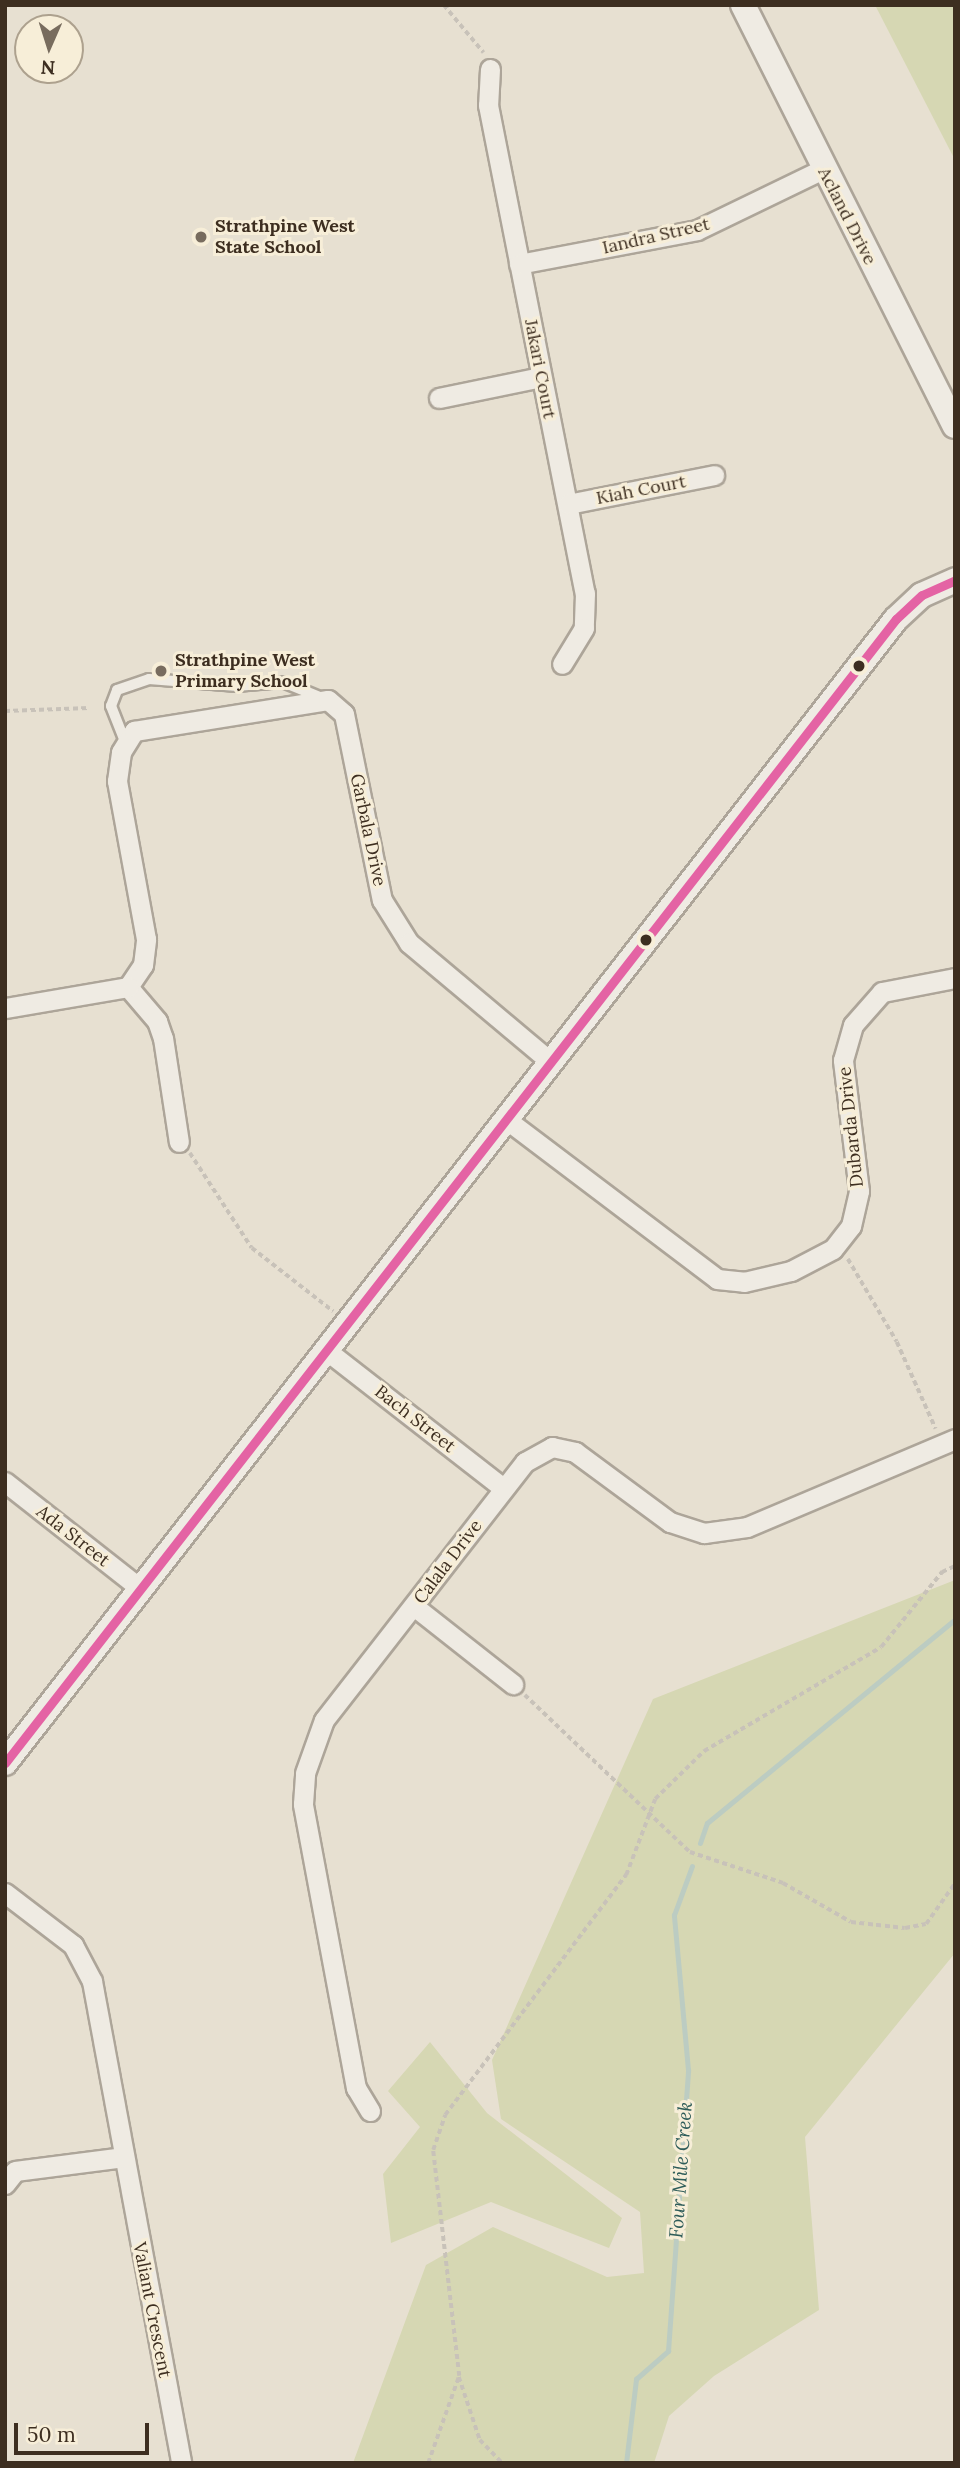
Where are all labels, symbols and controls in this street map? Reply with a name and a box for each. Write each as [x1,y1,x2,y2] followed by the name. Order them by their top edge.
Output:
[14,14,84,84] north arrow
[40,56,56,80] text: N
[813,164,881,268] street label: Acland Drive
[600,213,712,259] street label: Iandra Street
[215,216,355,258] place label: Strathpine West State School
[193,229,209,245] marker: Strathpine West State School
[520,317,560,421] street label: Jakari Court
[594,471,688,509] street label: Kiah Court
[175,650,315,692] place label: Strathpine West Primary School
[852,659,866,673] unlabelled marker
[153,663,169,679] marker: Strathpine West Primary School
[346,772,390,888] street label: Garbala Drive
[639,933,653,947] unlabelled marker
[834,1066,868,1188] street label: Dubarda Drive
[370,1381,460,1457] street label: Bach Street
[32,1501,114,1571] street label: Ada Street
[409,1516,487,1608] street label: Calala Drive
[665,2101,697,2239] water label: Four Mile Creek
[128,2240,176,2380] street label: Valiant Crescent
[18,2408,152,2452] scale bar
[27,2421,76,2448] text: 50 m

